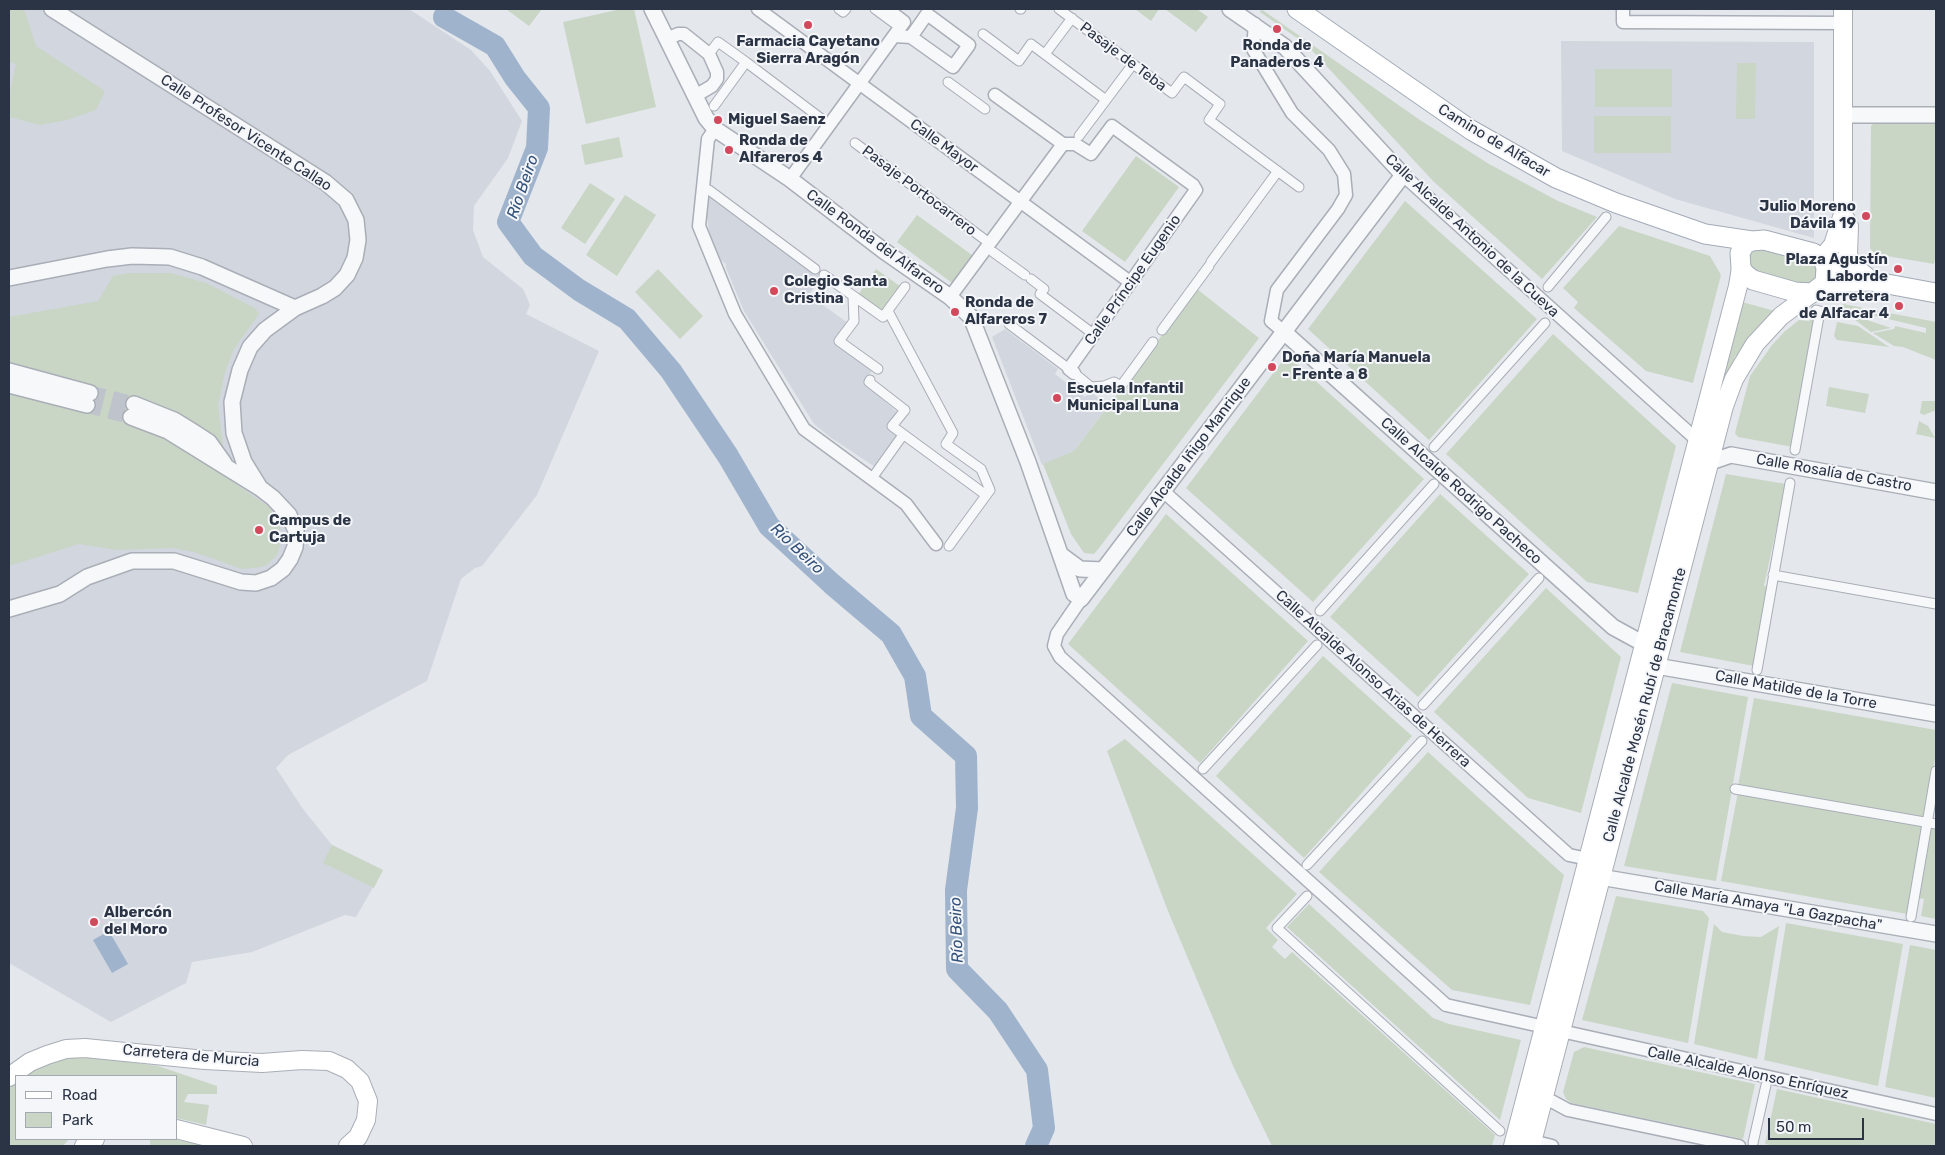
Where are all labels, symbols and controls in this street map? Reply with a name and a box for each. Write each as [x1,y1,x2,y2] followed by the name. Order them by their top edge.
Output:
[802,19,814,31] marker: Farmacia Cayetano Sierra Aragón
[1076,19,1170,95] street label: Pasaje de Teba
[1271,23,1283,35] marker: Ronda de Panaderos 4
[736,33,880,68] place label: Farmacia Cayetano Sierra Aragón
[1230,37,1324,72] place label: Ronda de Panaderos 4
[157,71,335,195] street label: Calle Profesor Vicente Callao
[1435,100,1553,182] street label: Camino de Alfacar
[728,111,826,129] place label: Miguel Saenz
[712,114,724,126] marker: Miguel Saenz
[906,115,982,177] street label: Calle Mayor
[739,132,823,167] place label: Ronda de Alfareros 4
[858,142,980,240] street label: Pasaje Portocarrero
[723,144,735,156] marker: Ronda de Alfareros 4
[1381,151,1563,321] street label: Calle Alcalde Antonio de la Cueva
[503,153,543,221] water label: Río Beiro
[802,186,948,298] street label: Calle Ronda del Alfarero
[1759,198,1856,233] place label: Julio Moreno Dávila 19
[1860,210,1872,222] marker: Julio Moreno Dávila 19
[1081,211,1185,349] street label: Calle Príncipe Eugenio
[1785,251,1888,286] place label: Plaza Agustín Laborde
[1892,263,1904,275] marker: Plaza Agustín Laborde
[784,273,887,308] place label: Colegio Santa Cristina
[768,285,780,297] marker: Colegio Santa Cristina
[1799,288,1889,323] place label: Carretera de Alfacar 4
[965,294,1047,329] place label: Ronda de Alfareros 7
[1893,300,1905,312] marker: Carretera de Alfacar 4
[949,306,961,318] marker: Ronda de Alfareros 7
[1282,349,1431,384] place label: Doña María Manuela - Frente a 8
[1266,361,1278,373] marker: Doña María Manuela - Frente a 8
[1123,373,1255,541] street label: Calle Alcalde Iñigo Manrique
[1067,380,1184,415] place label: Escuela Infantil Municipal Luna
[1051,392,1063,404] marker: Escuela Infantil Municipal Luna
[1377,414,1545,568] street label: Calle Alcalde Rodrigo Pacheco
[1755,450,1913,496] street label: Calle Rosalía de Castro
[269,512,351,547] place label: Campus de Cartuja
[766,519,828,579] water label: Río Beiro
[253,524,265,536] marker: Campus de Cartuja
[1600,566,1690,844] street label: Calle Alcalde Mosén Rubí de Bracamonte
[1272,587,1474,771] street label: Calle Alcalde Alonso Arias de Herrera
[1714,667,1878,713] street label: Calle Matilde de la Torre
[1653,877,1883,935] street label: Calle María Amaya "La Gazpacha"
[946,897,968,963] water label: Río Beiro
[104,904,172,939] place label: Albercón del Moro
[88,916,100,928] marker: Albercón del Moro
[122,1041,260,1071] street label: Carretera de Murcia
[1646,1043,1850,1103] street label: Calle Alcalde Alonso Enríquez
[15,1075,178,1140] legend
[62,1086,98,1104] text: Road
[1770,1108,1866,1140] scale bar
[62,1111,93,1129] text: Park
[1776,1118,1811,1136] text: 50 m

